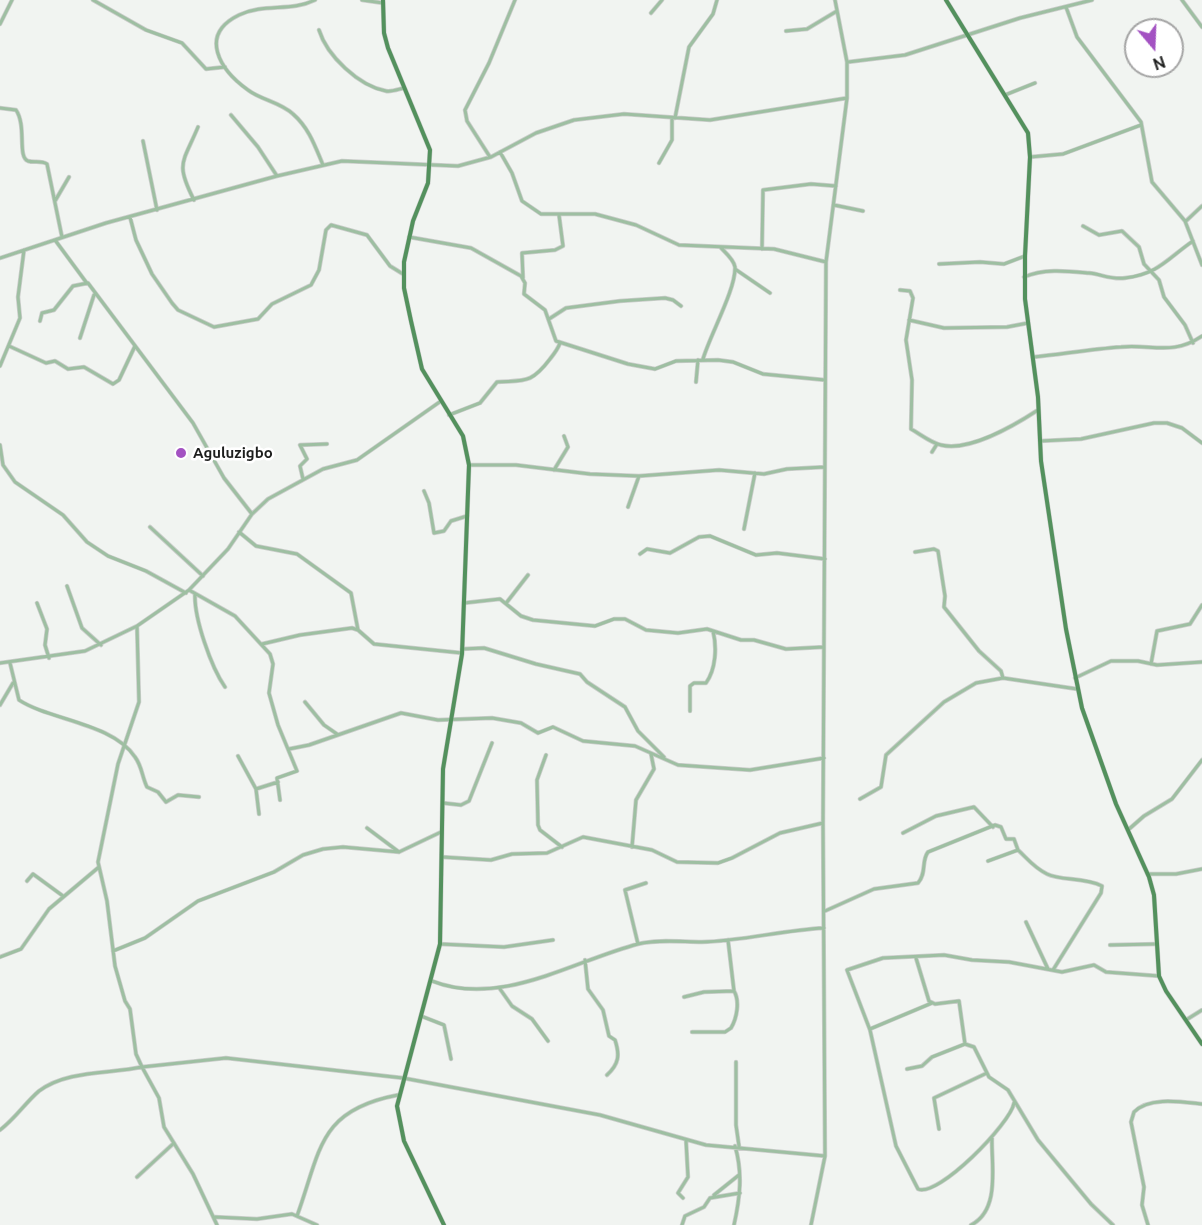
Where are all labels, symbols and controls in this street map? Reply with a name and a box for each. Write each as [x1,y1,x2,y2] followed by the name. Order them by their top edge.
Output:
[1124,18,1184,78] north arrow
[1151,53,1168,74] text: N
[193,444,273,462] place label: Aguluzigbo
[174,446,188,460] marker: Aguluzigbo

